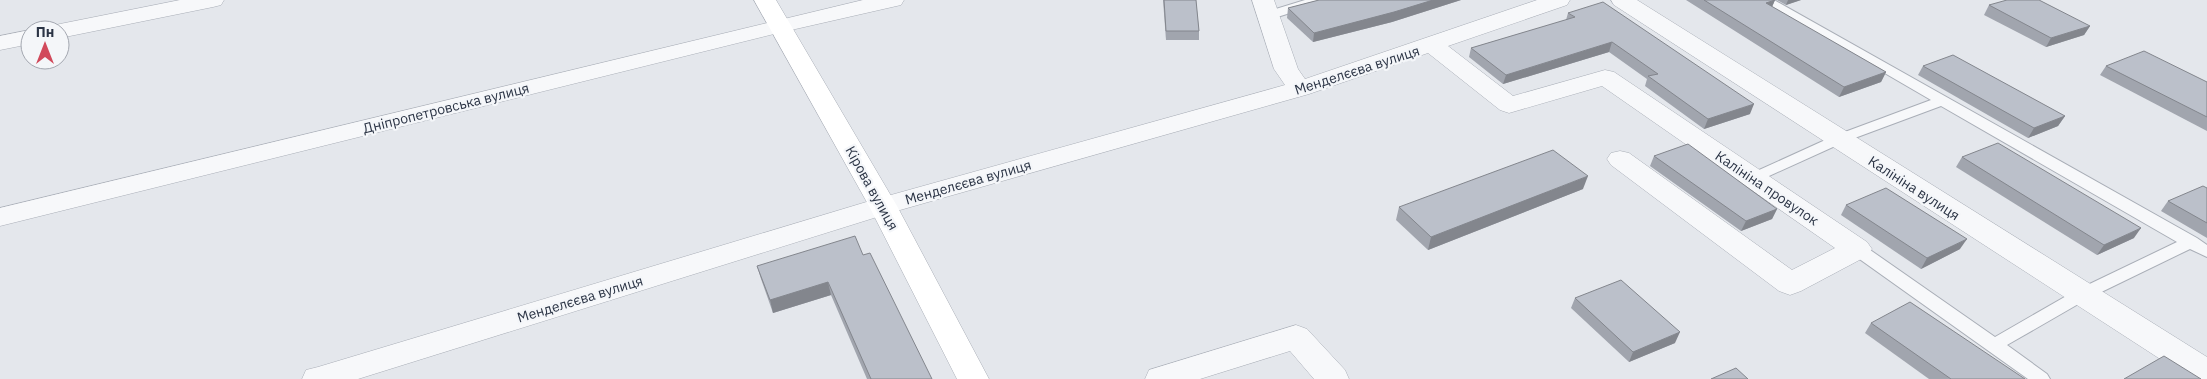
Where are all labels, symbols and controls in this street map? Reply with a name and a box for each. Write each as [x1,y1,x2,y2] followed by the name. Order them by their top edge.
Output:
[20,20,70,70] north arrow
[36,23,54,41] text: Пн
[1292,41,1422,99] street label: Менделєєва вулиця
[361,79,531,137] street label: Дніпропетровська вулиця
[841,143,903,233] street label: Кірова вулиця
[1712,147,1822,229] street label: Калініна провулок
[1865,152,1963,224] street label: Калініна вулиця
[903,155,1033,209] street label: Менделєєва вулиця
[515,271,645,327] street label: Менделєєва вулиця

